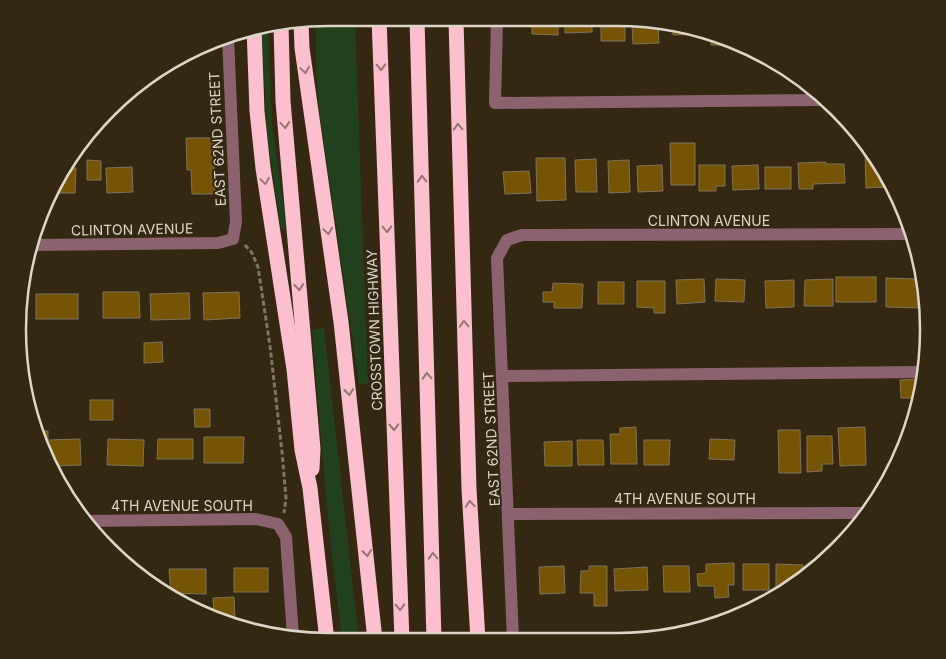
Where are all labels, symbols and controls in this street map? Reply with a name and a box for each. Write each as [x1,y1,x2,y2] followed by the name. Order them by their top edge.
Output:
[375,63,386,71] one-way arrow
[300,65,310,74] one-way arrow
[205,71,229,207] street label: EAST 62ND STREET
[280,121,291,129] one-way arrow
[452,122,463,130] one-way arrow
[416,175,427,183] one-way arrow
[260,176,270,185] one-way arrow
[648,212,770,229] street label: CLINTON AVENUE
[71,219,193,239] street label: CLINTON AVENUE
[323,226,333,235] one-way arrow
[381,226,392,234] one-way arrow
[363,248,385,411] street label: CROSSTOWN HIGHWAY
[293,283,304,291] one-way arrow
[458,320,469,328] one-way arrow
[479,371,503,507] street label: EAST 62ND STREET
[422,372,433,380] one-way arrow
[343,388,354,396] one-way arrow
[389,424,399,431] one-way arrow
[614,490,756,507] street label: 4TH AVENUE SOUTH
[111,497,253,514] street label: 4TH AVENUE SOUTH
[464,500,475,508] one-way arrow
[361,550,372,558] one-way arrow
[427,552,438,560] one-way arrow
[395,603,406,611] one-way arrow

